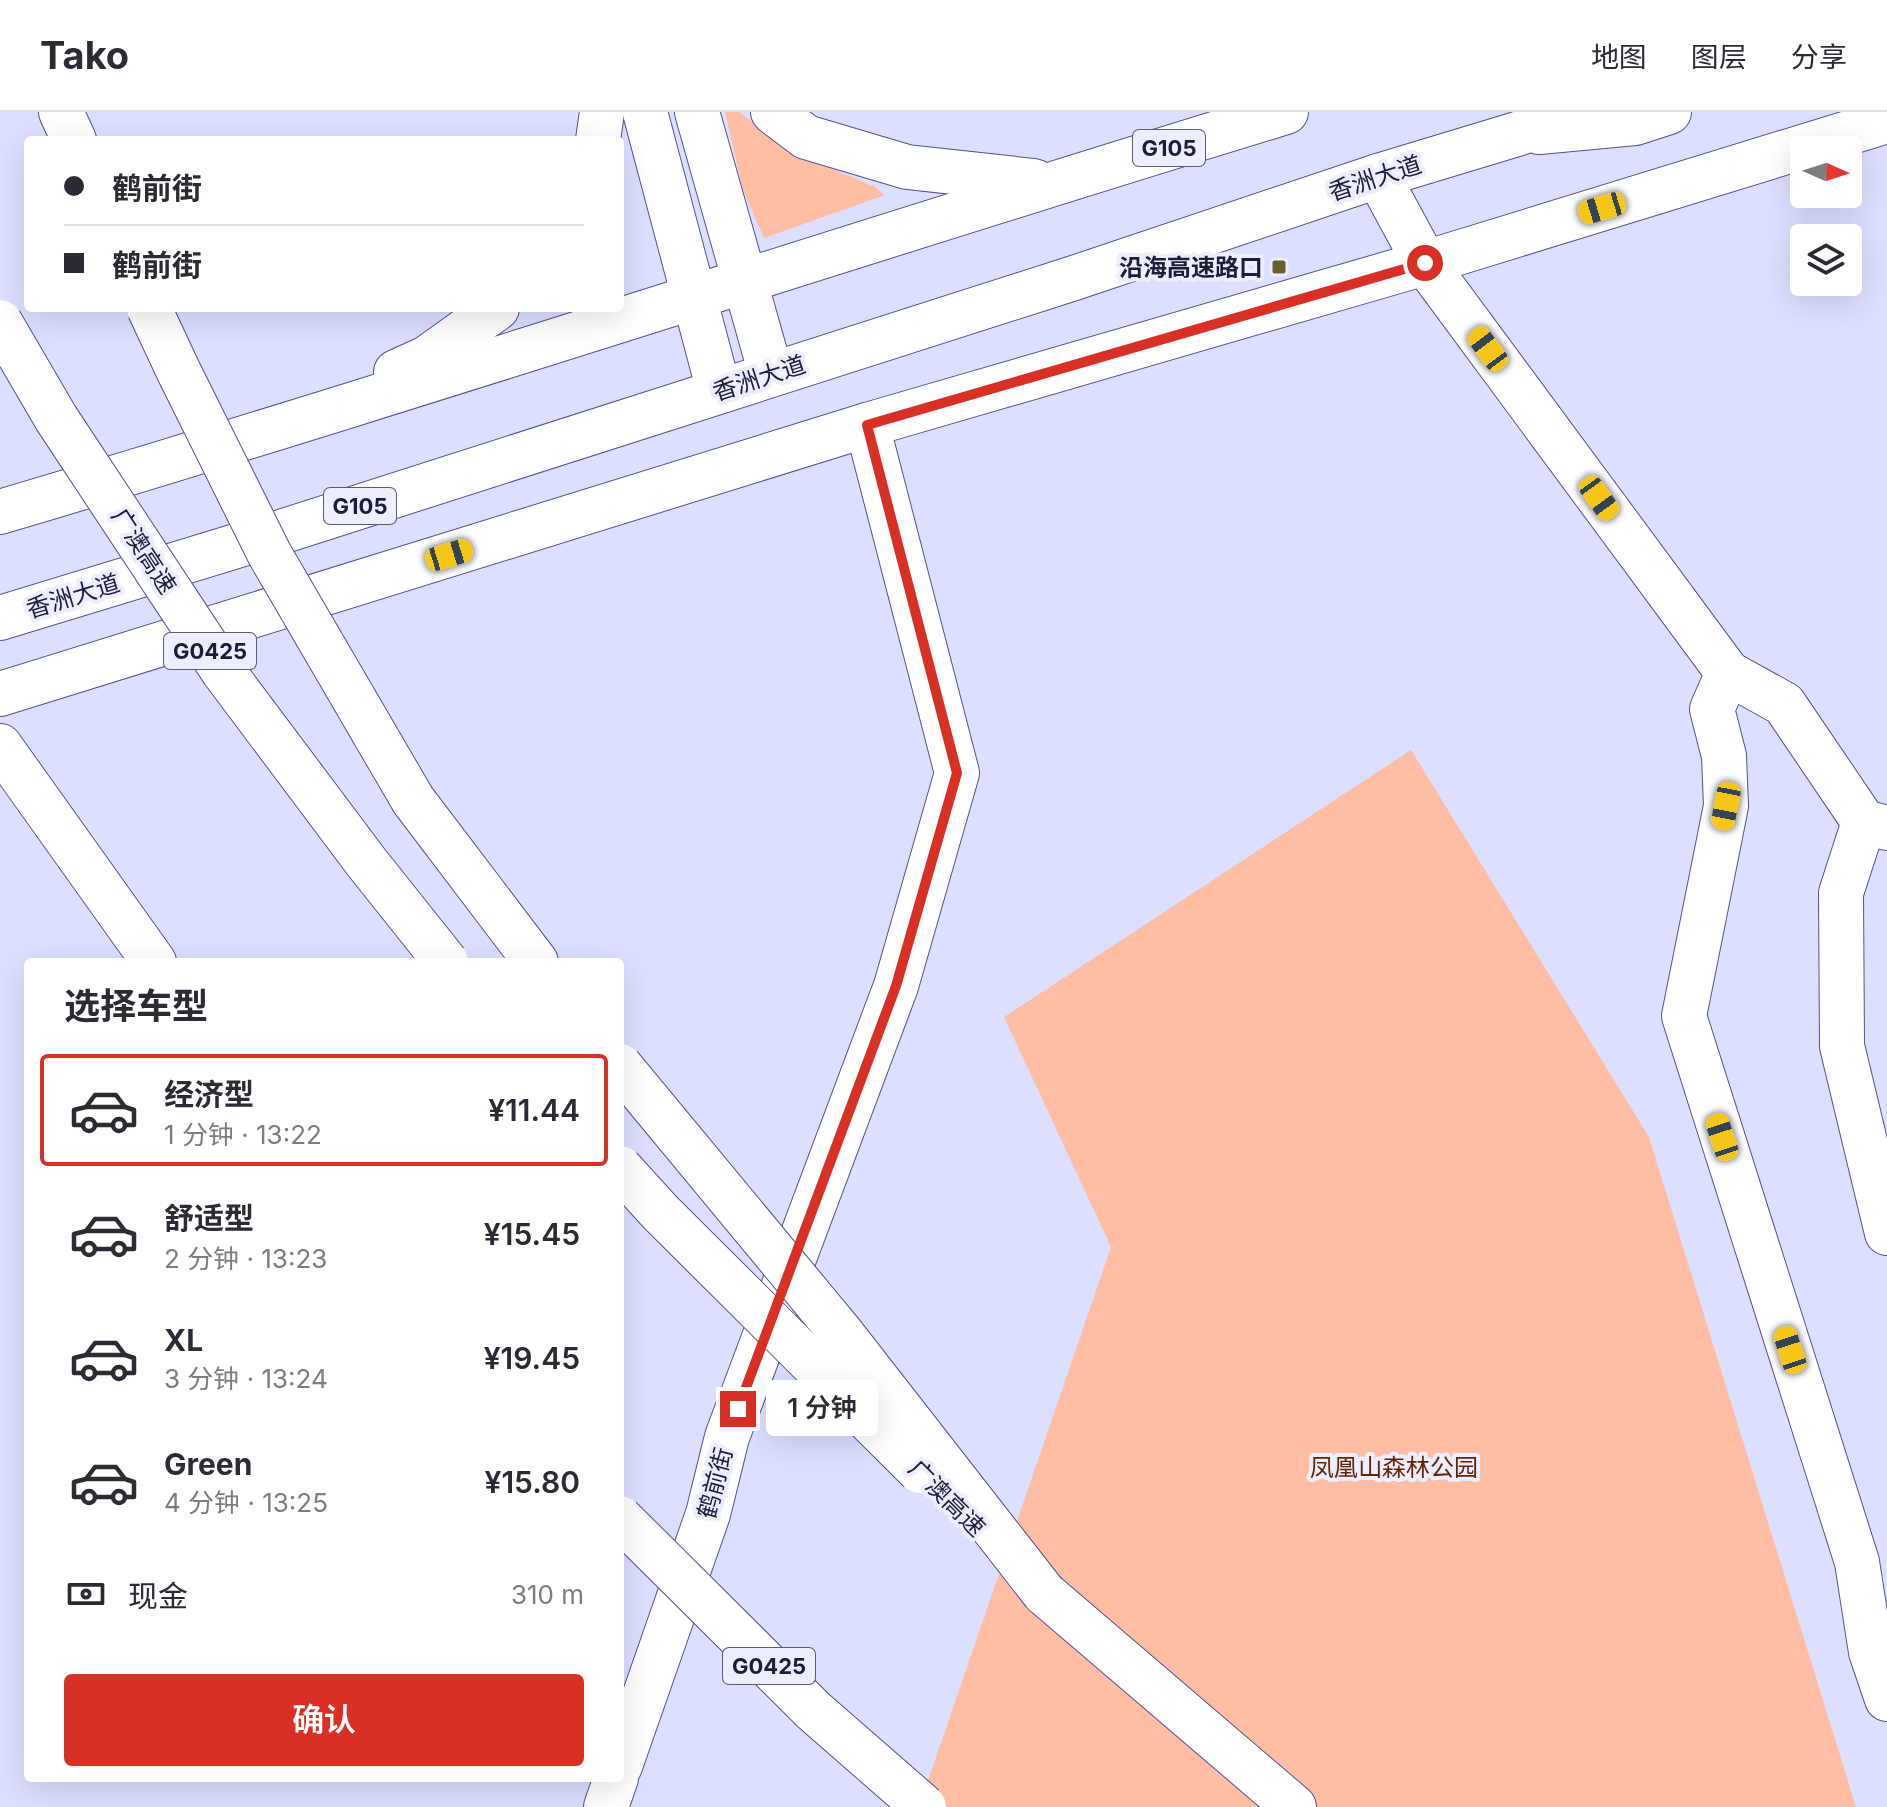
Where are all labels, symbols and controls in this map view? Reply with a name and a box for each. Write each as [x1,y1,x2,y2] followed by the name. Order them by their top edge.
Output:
[40,32,129,78] text: Tako
[1591,40,1647,74] text: 地图
[1691,40,1747,74] text: 图层
[1791,40,1847,74] text: 分享
[1133,130,1205,166] road number: G105
[1790,136,1862,208] north arrow
[1790,136,1862,296] map controls
[1325,149,1425,207] street label: 香洲大道
[112,170,202,206] text: 鹤前街
[1576,190,1628,226] car
[1790,224,1862,296] button: layers
[1407,245,1443,281] route start
[112,247,202,283] text: 鹤前街
[1119,253,1263,282] place label: 沿海高速路口
[1270,258,1288,276] marker: 沿海高速路口
[1464,323,1512,375] car
[709,349,809,407] street label: 香洲大道
[1575,472,1623,524] car
[324,488,396,524] road number: G105
[106,503,182,599] street label: 广澳高速
[423,537,475,573] car
[23,568,123,624] street label: 香洲大道
[164,633,256,669] road number: G0425
[1710,780,1742,832] car
[64,984,208,1028] text: 选择车型
[68,1074,140,1146] icon: car
[164,1076,254,1112] text: 经济型
[488,1092,580,1128] text: ¥11.44
[1703,1110,1741,1164] car
[164,1119,322,1150] text: 1 分钟 · 13:22
[68,1198,140,1270] icon: car
[164,1200,254,1236] text: 舒适型
[484,1216,580,1252] text: ¥15.45
[164,1243,327,1274] text: 2 分钟 · 13:23
[68,1322,140,1394] icon: car
[164,1322,203,1358] text: XL
[1771,1323,1809,1377] car
[484,1340,580,1376] text: ¥19.45
[164,1363,328,1394] text: 3 分钟 · 13:24
[766,1381,878,1437] callout: 1 分钟
[720,1391,756,1427] route end
[787,1392,857,1423] text: 1 分钟
[692,1444,738,1522] street label: 鹤前街
[68,1446,140,1518] icon: car
[164,1446,252,1482] text: Green
[1310,1453,1478,1482] park label: 凤凰山森林公园
[903,1454,991,1542] street label: 广澳高速
[485,1464,580,1500] text: ¥15.80
[164,1487,328,1518] text: 4 分钟 · 13:25
[64,1572,108,1616] icon: cash
[128,1578,188,1614] text: 现金
[511,1579,584,1610] text: 310 m
[723,1648,815,1684] road number: G0425
[64,1674,584,1766] button: 确认

